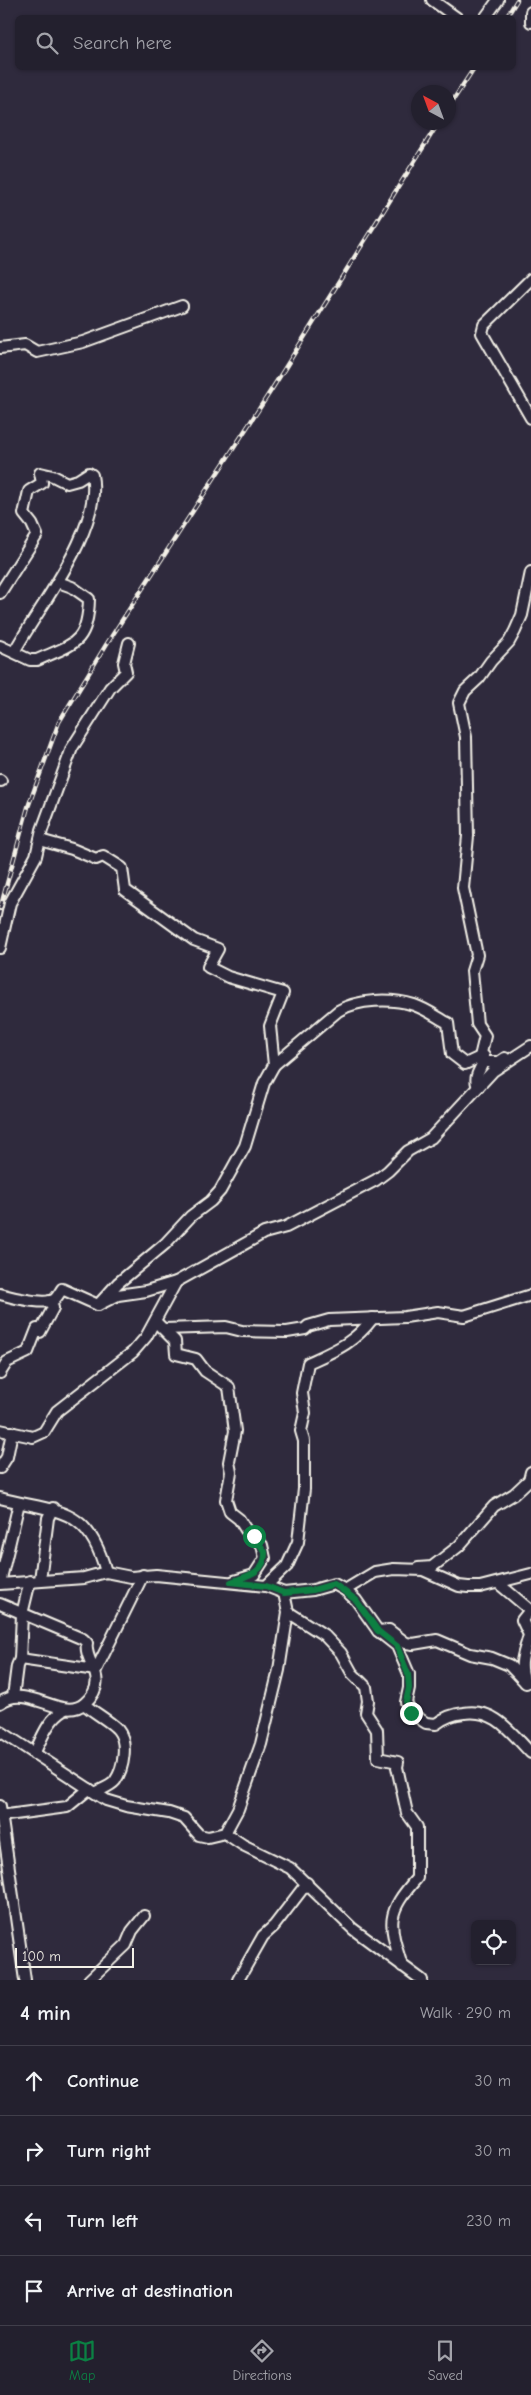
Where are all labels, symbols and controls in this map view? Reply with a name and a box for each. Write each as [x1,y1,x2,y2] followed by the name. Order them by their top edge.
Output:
[15,15,516,70] search box
[33,29,61,57] icon: search
[73,32,172,54] text: Search here
[411,85,456,130] north arrow
[243,1525,266,1548] route start
[400,1702,423,1725] route end
[471,1920,516,1965] map controls
[471,1920,516,1965] button: locate
[15,1945,134,1968] scale bar
[22,1948,61,1965] text: 100 m
[20,2001,71,2025] text: 4 min
[420,2004,511,2022] text: Walk · 290 m
[20,2067,48,2095] icon: ahead
[67,2070,139,2092] text: Continue
[475,2072,511,2090] text: 30 m
[20,2137,48,2165] icon: right
[67,2140,151,2162] text: Turn right
[475,2142,511,2160] text: 30 m
[20,2207,48,2235] icon: left
[67,2210,138,2232] text: Turn left
[466,2212,511,2230] text: 230 m
[20,2277,48,2305] icon: arrive
[67,2280,233,2302] text: Arrive at destination
[68,2337,96,2384] tab: Map
[232,2337,292,2384] tab: Directions
[428,2337,463,2384] tab: Saved

